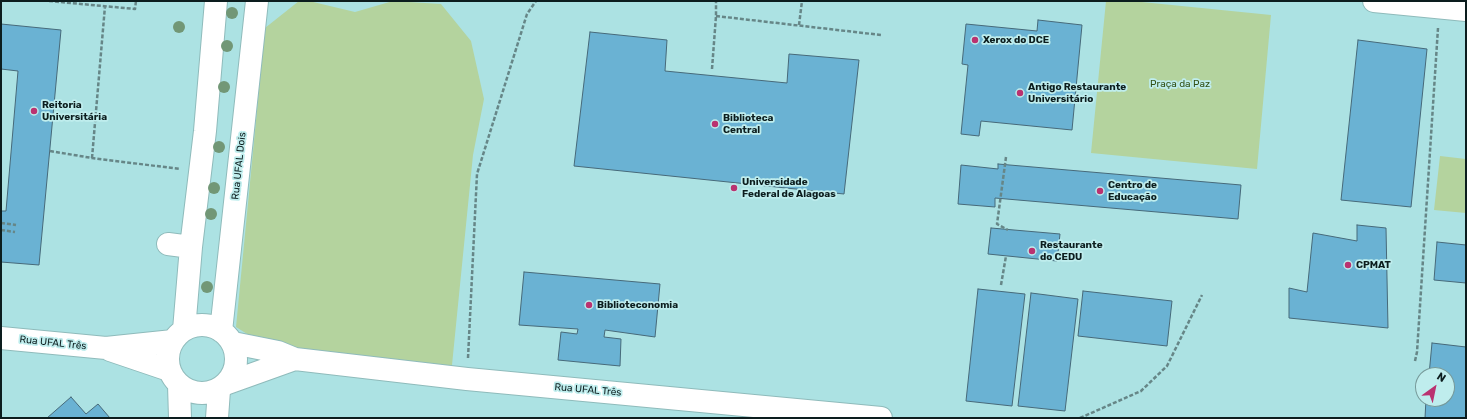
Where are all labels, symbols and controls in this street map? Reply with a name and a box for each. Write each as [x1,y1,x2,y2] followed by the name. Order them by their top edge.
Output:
[983,34,1049,46] place label: Xerox do DCE
[970,35,980,45] marker: Xerox do DCE
[1150,78,1210,90] park label: Praça da Paz
[1028,81,1126,104] place label: Antigo Restaurante Universitário
[1015,88,1025,98] marker: Antigo Restaurante Universitário
[42,99,107,122] place label: Reitoria Universitária
[29,106,39,116] marker: Reitoria Universitária
[723,112,773,136] place label: Biblioteca Central
[710,119,720,129] marker: Biblioteca Central
[229,132,249,200] street label: Rua UFAL Dois
[742,176,836,200] place label: Universidade Federal de Alagoas
[1108,179,1157,202] place label: Centro de Educação
[729,183,739,193] marker: Universidade Federal de Alagoas
[1095,186,1105,196] marker: Centro de Educação
[1040,239,1103,262] place label: Restaurante do CEDU
[1027,246,1037,256] marker: Restaurante do CEDU
[1356,259,1391,271] place label: CPMAT
[1343,260,1353,270] marker: CPMAT
[597,299,678,311] place label: Biblioteconomia
[584,300,594,310] marker: Biblioteconomia
[19,334,87,352] street label: Rua UFAL Três
[1415,367,1455,407] north arrow
[1434,370,1448,385] text: N
[554,381,622,399] street label: Rua UFAL Três

